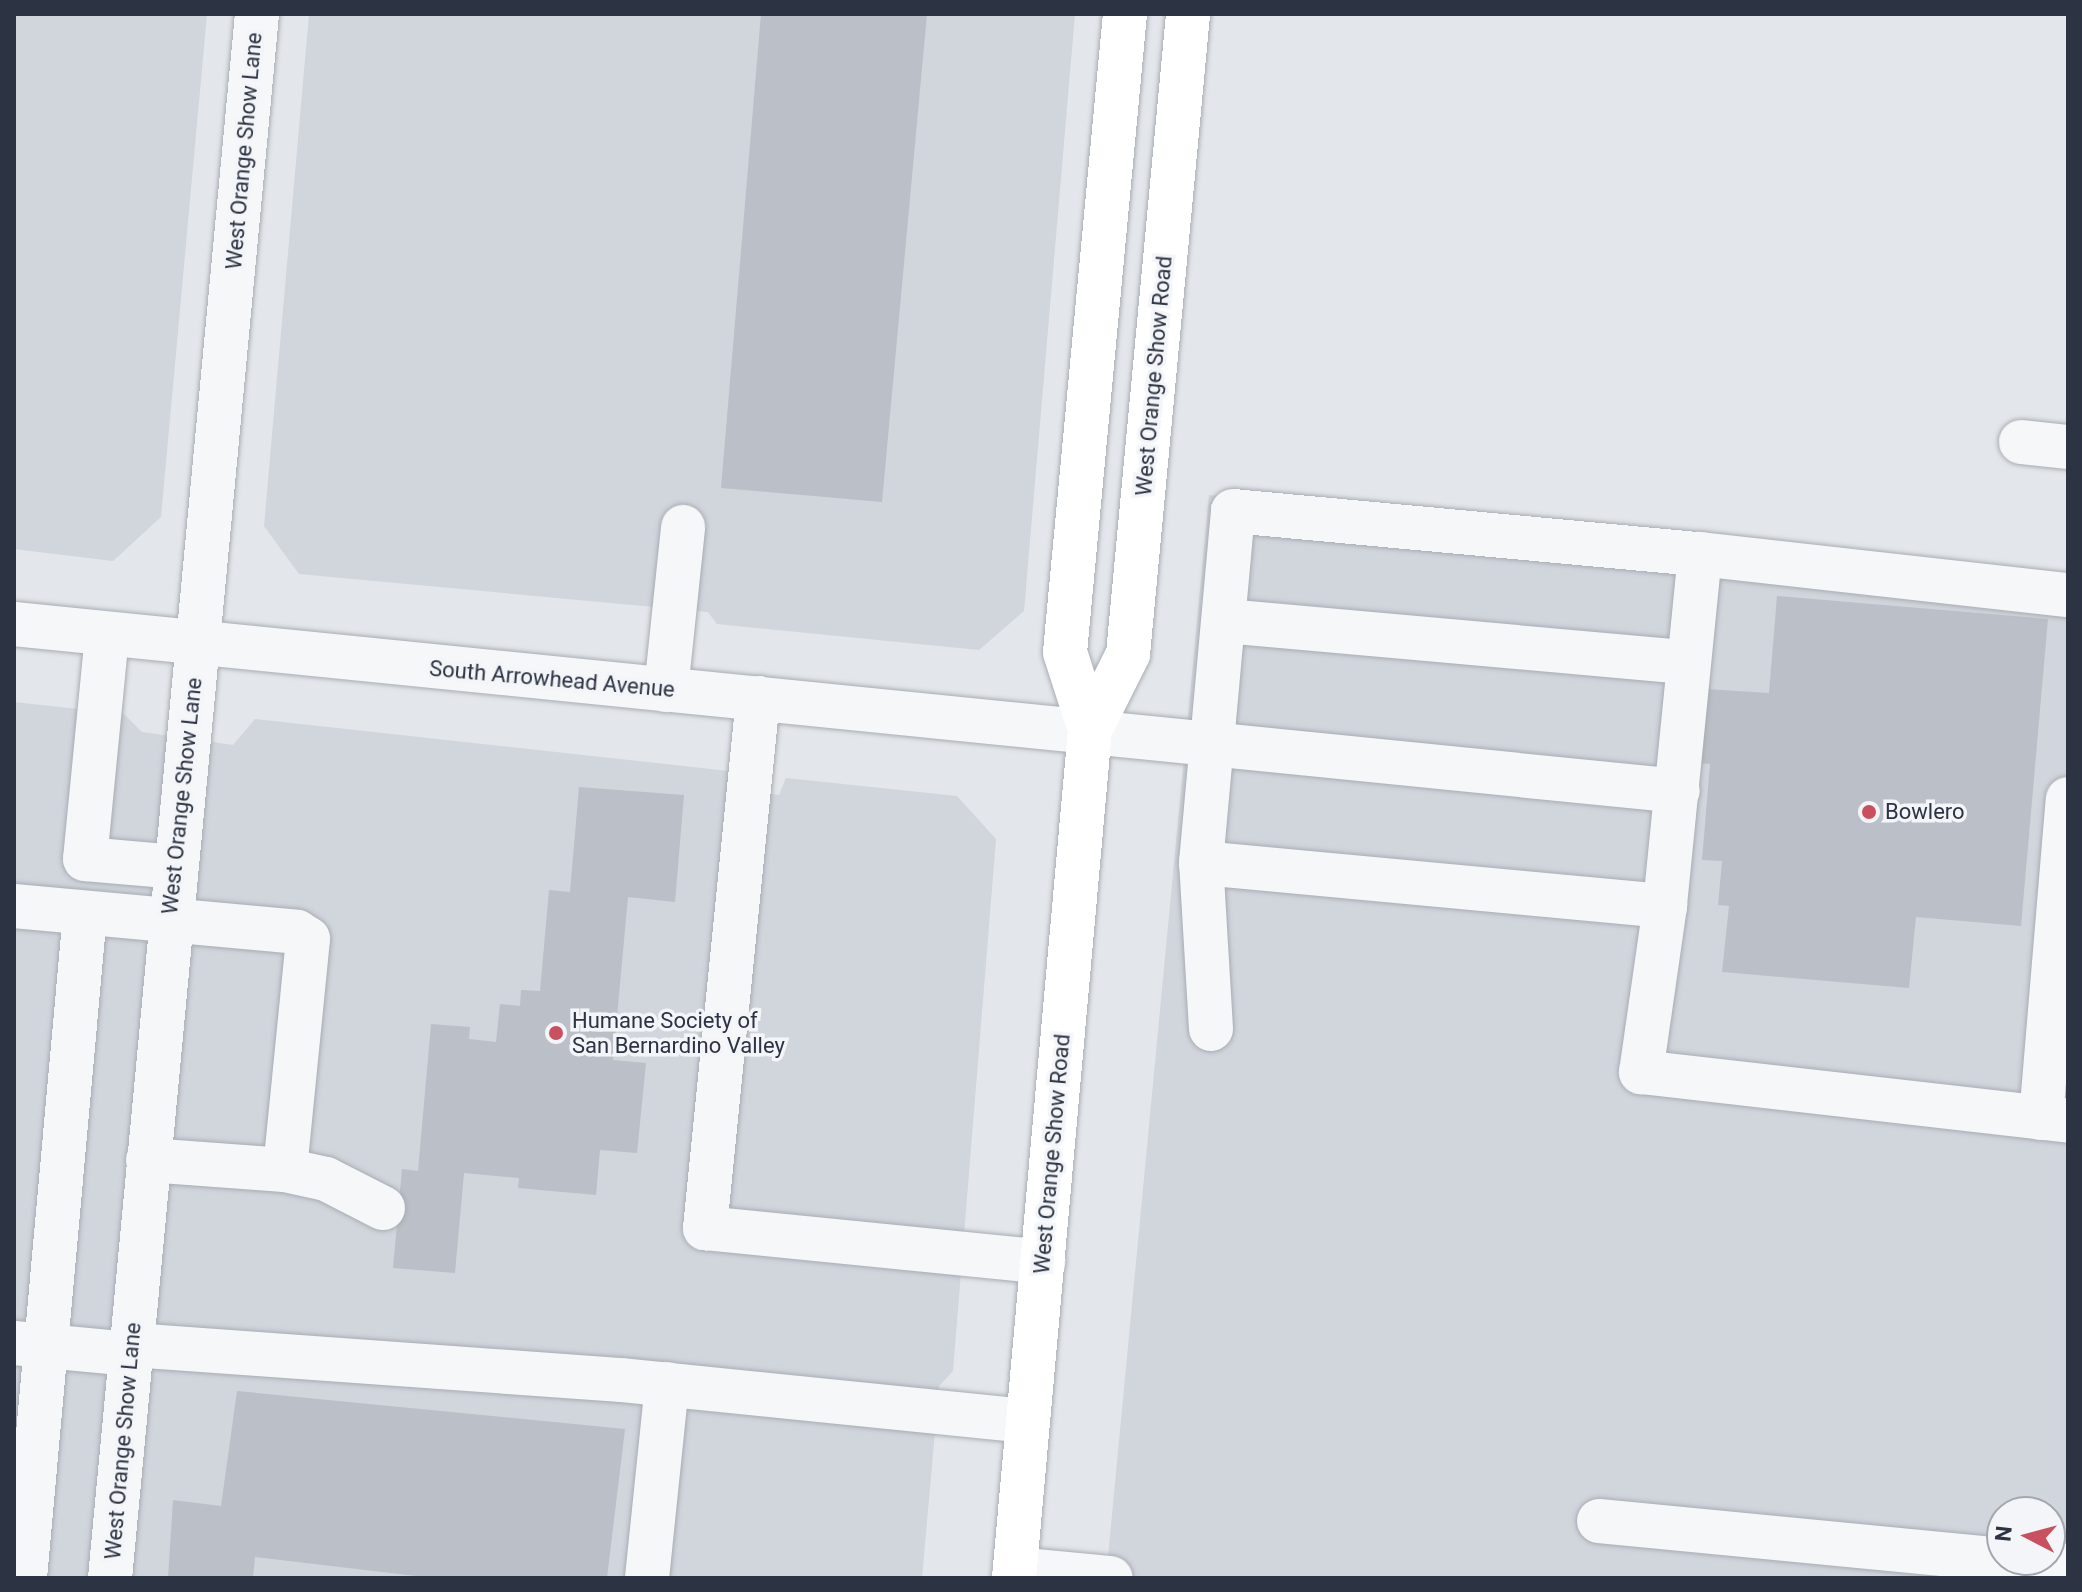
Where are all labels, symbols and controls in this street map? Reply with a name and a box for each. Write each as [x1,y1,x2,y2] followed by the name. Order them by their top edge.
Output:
[220,31,268,271] street label: West Orange Show Lane
[1130,255,1178,497] street label: West Orange Show Road
[428,655,676,703] street label: South Arrowhead Avenue
[156,676,208,916] street label: West Orange Show Lane
[1885,799,1965,825] place label: Bowlero
[1860,803,1878,821] marker: Bowlero
[572,1007,785,1058] place label: Humane Society of San Bernardino Valley
[547,1024,565,1042] marker: Humane Society of San Bernardino Valley
[1028,1033,1076,1275] street label: West Orange Show Road
[99,1321,147,1561] street label: West Orange Show Lane
[1986,1496,2066,1576] north arrow
[1990,1525,2017,1543] text: N

